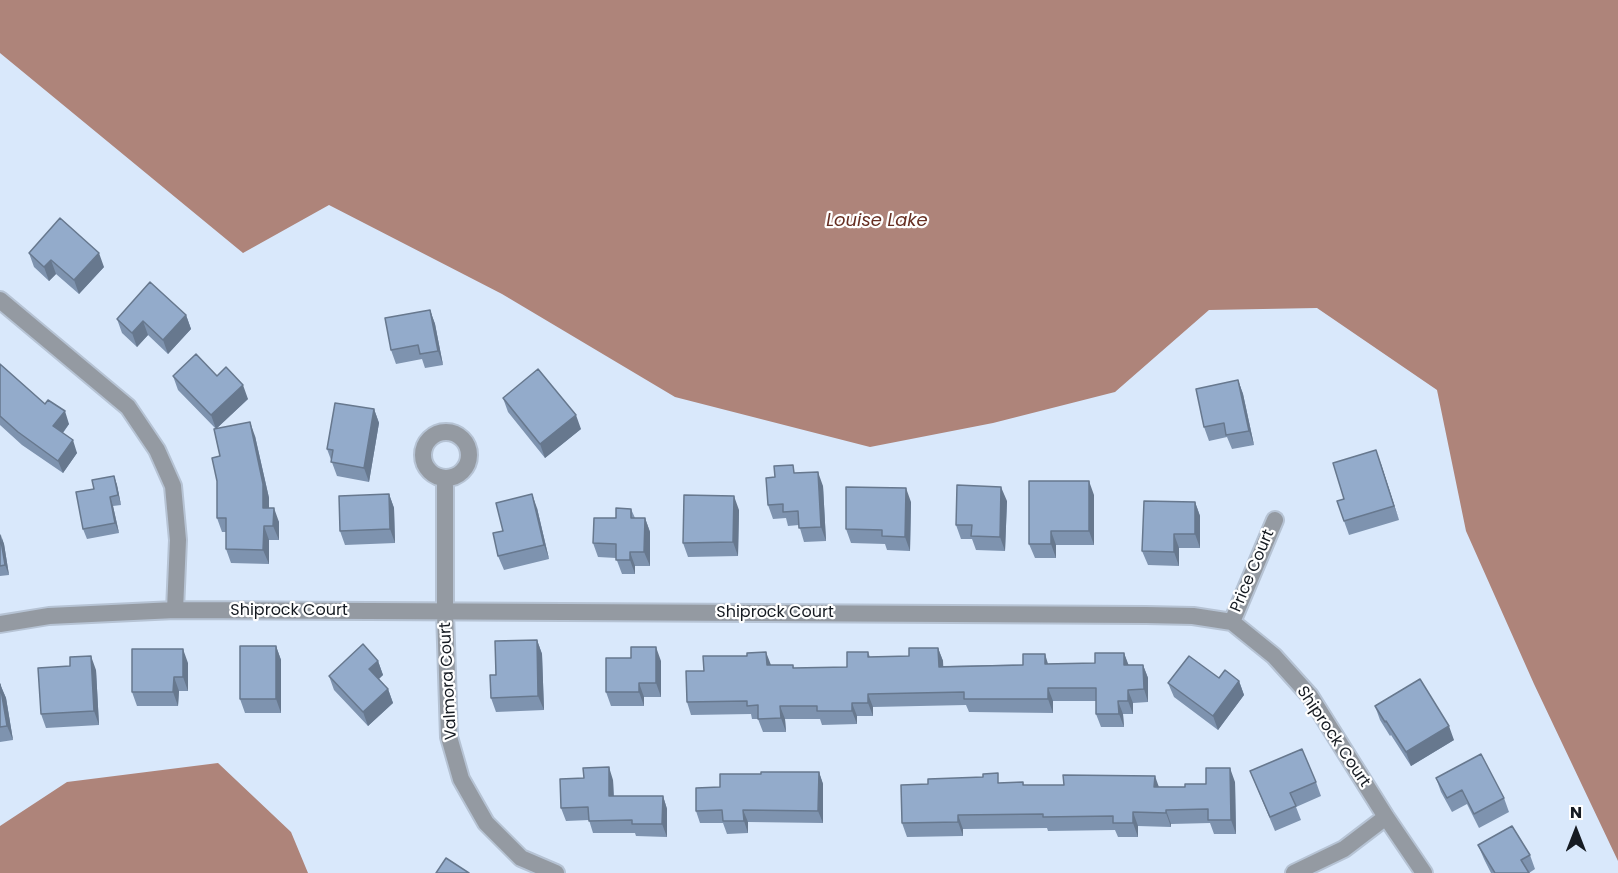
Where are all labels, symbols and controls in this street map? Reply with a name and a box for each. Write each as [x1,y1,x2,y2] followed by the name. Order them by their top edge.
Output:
[826,210,928,232] water label: Louise Lake
[1227,527,1279,615] street label: Price Court
[230,601,348,621] street label: Shiprock Court
[716,603,834,623] street label: Shiprock Court
[436,622,462,740] street label: Valmora Court
[1292,683,1374,791] street label: Shiprock Court
[1546,801,1606,861] north arrow
[1570,801,1582,824] text: N

